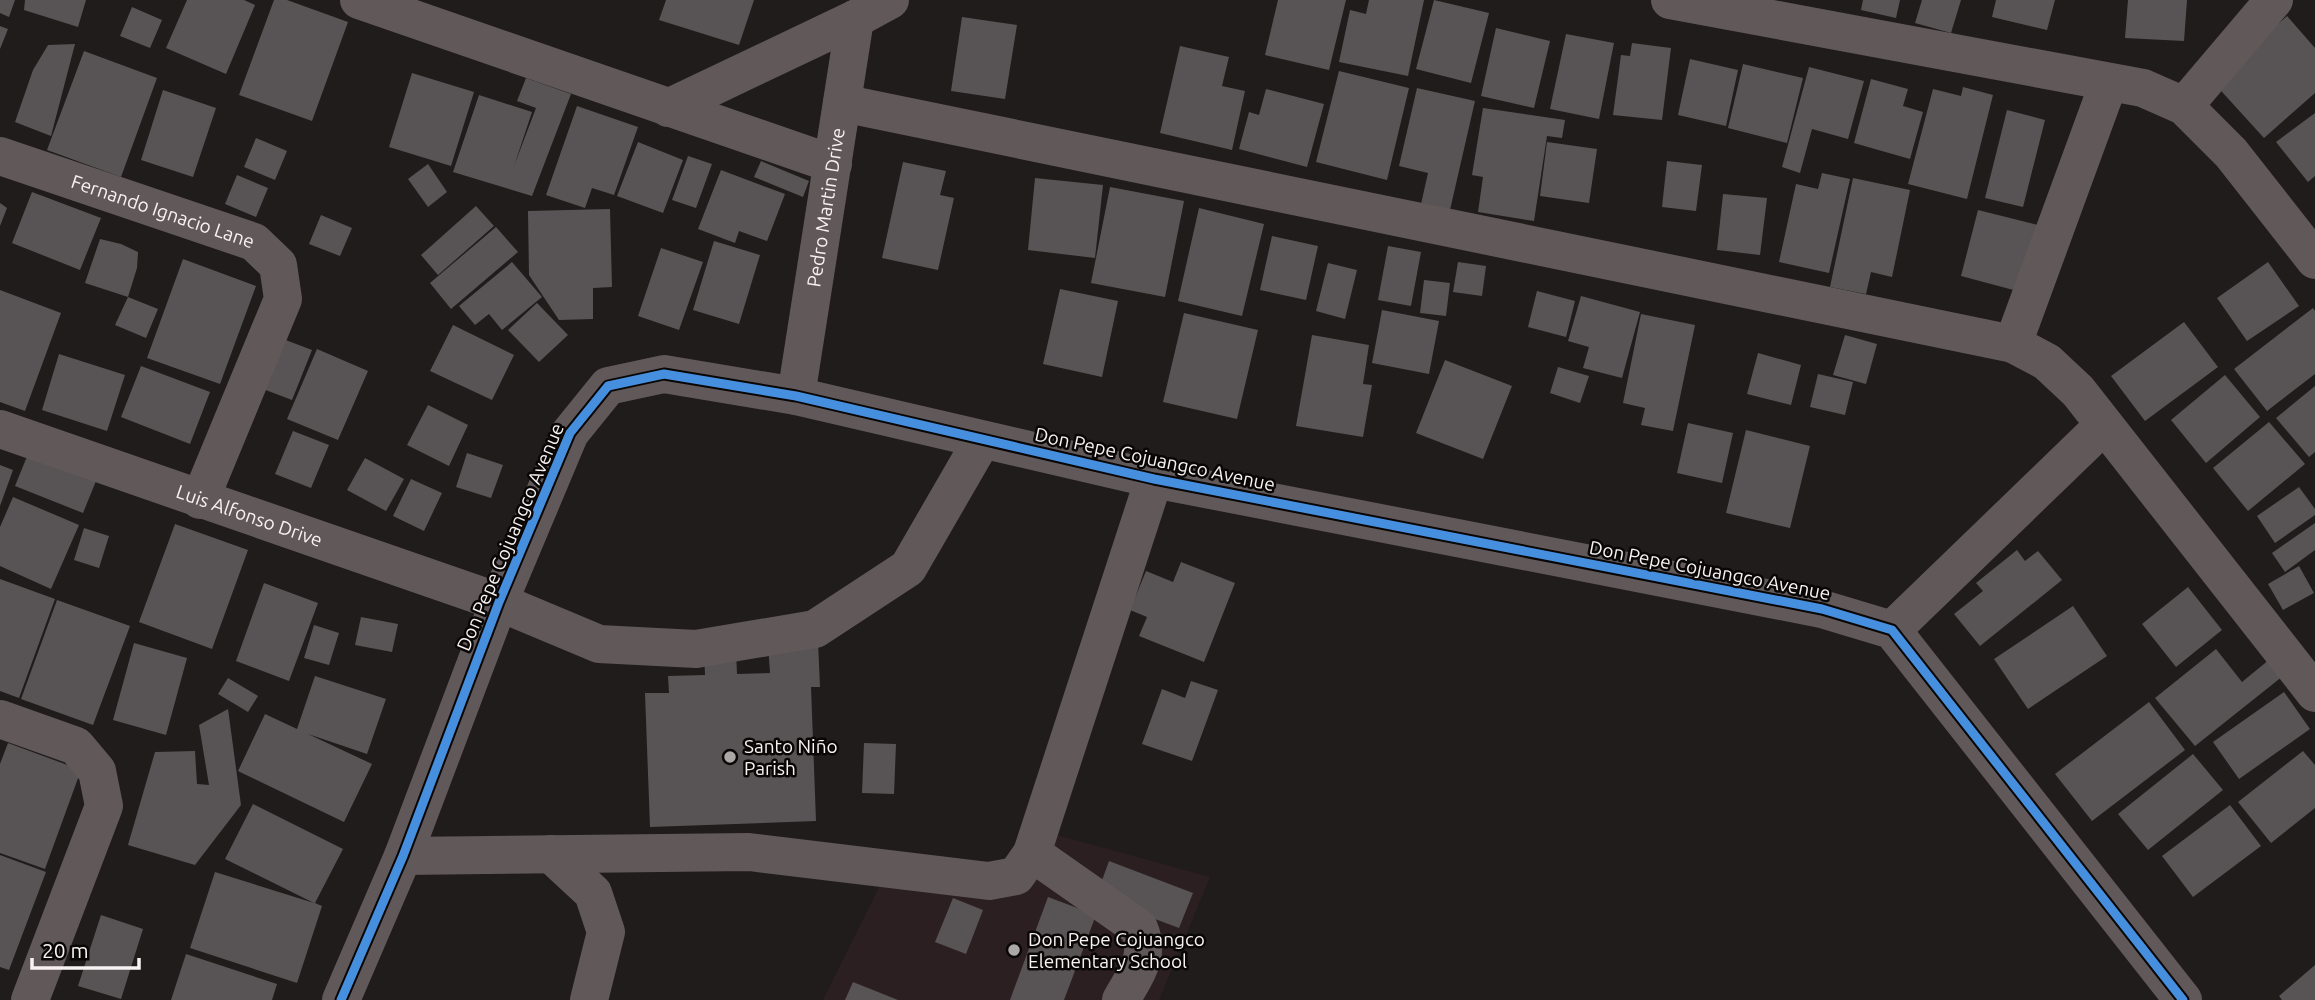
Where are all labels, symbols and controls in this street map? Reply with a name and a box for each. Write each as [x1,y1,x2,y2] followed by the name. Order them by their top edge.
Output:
[802,126,849,289] street label: Pedro Martin Drive
[68,170,257,252] street label: Fernando Ignacio Lane
[452,420,568,654] street label: Don Pepe Cojuangco Avenue
[1033,423,1277,495] street label: Don Pepe Cojuangco Avenue
[174,480,325,551] street label: Luis Alfonso Drive
[1588,536,1832,604] street label: Don Pepe Cojuangco Avenue
[744,735,838,779] place label: Santo Niño Parish
[722,749,738,765] marker: Santo Niño Parish
[32,926,138,970] scale bar
[1028,928,1205,972] place label: Don Pepe Cojuangco Elementary School
[42,938,89,962] text: 20 m
[1006,942,1022,958] marker: Don Pepe Cojuangco Elementary School

